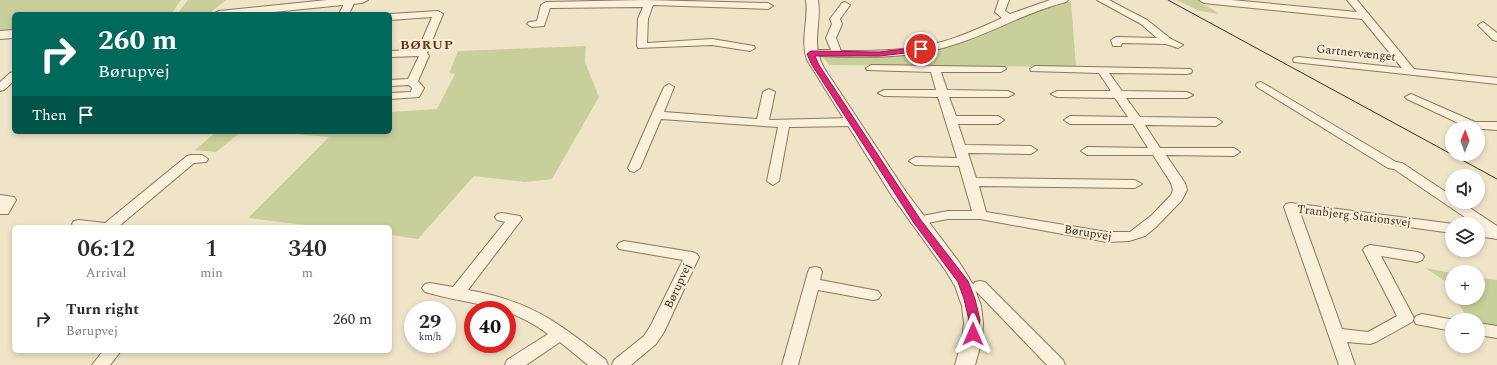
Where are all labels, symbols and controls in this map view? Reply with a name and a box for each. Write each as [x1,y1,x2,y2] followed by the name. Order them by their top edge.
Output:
[98,19,177,62] text: 260 m
[32,28,84,80] icon: right
[904,32,938,66] pin
[400,35,454,55] district label: BØRUP
[910,38,932,60] icon: arrive
[1315,39,1397,67] street label: Gartnervænget
[98,58,170,85] text: Børupvej
[32,104,67,127] text: Then
[75,104,97,126] icon: arrive
[1445,121,1485,161] north arrow
[1445,121,1485,353] map controls
[1445,169,1485,209] button: sound
[1296,200,1412,232] street label: Tranbjerg Stationsvej
[1445,217,1485,257] button: layers
[1063,220,1113,246] street label: Børupvej
[77,231,135,267] text: 06:12
[205,231,218,267] text: 1
[288,231,327,267] text: 340
[659,260,697,312] street label: Børupvej
[86,263,126,283] text: Arrival
[200,263,223,283] text: min
[302,263,313,283] text: m
[1445,265,1485,305] button: +
[66,298,139,321] text: Turn right
[464,301,516,353] speed limit sign: 40
[419,307,441,337] text: 29
[32,308,54,330] icon: right
[333,308,372,331] text: 260 m
[952,313,994,355] position arrow
[1445,313,1485,353] button: −
[66,321,118,341] text: Børupvej
[419,329,441,345] text: km/h

